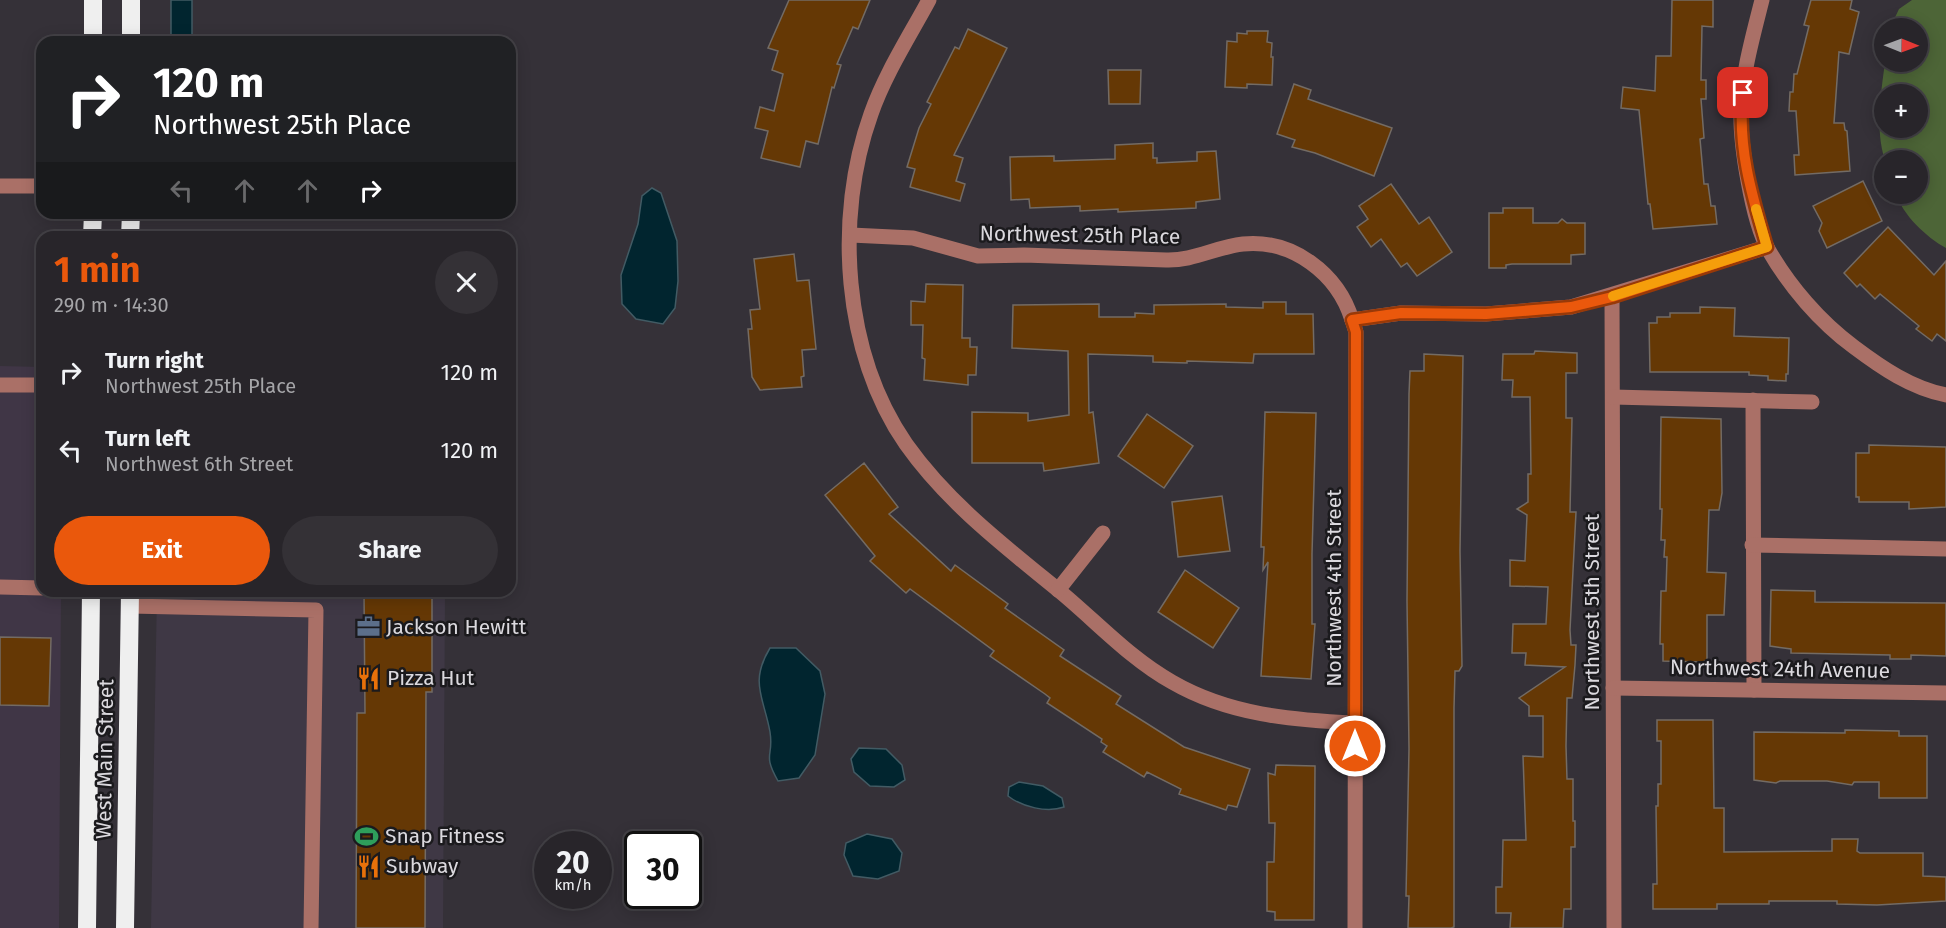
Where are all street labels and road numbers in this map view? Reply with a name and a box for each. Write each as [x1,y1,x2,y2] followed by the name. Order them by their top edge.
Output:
[979,220,1181,250] street label: Northwest 25th Place
[1321,489,1347,687] street label: Northwest 4th Street
[1579,513,1605,710] street label: Northwest 5th Street
[1670,654,1890,684] street label: Northwest 24th Avenue
[91,678,119,839] street label: West Main Street

